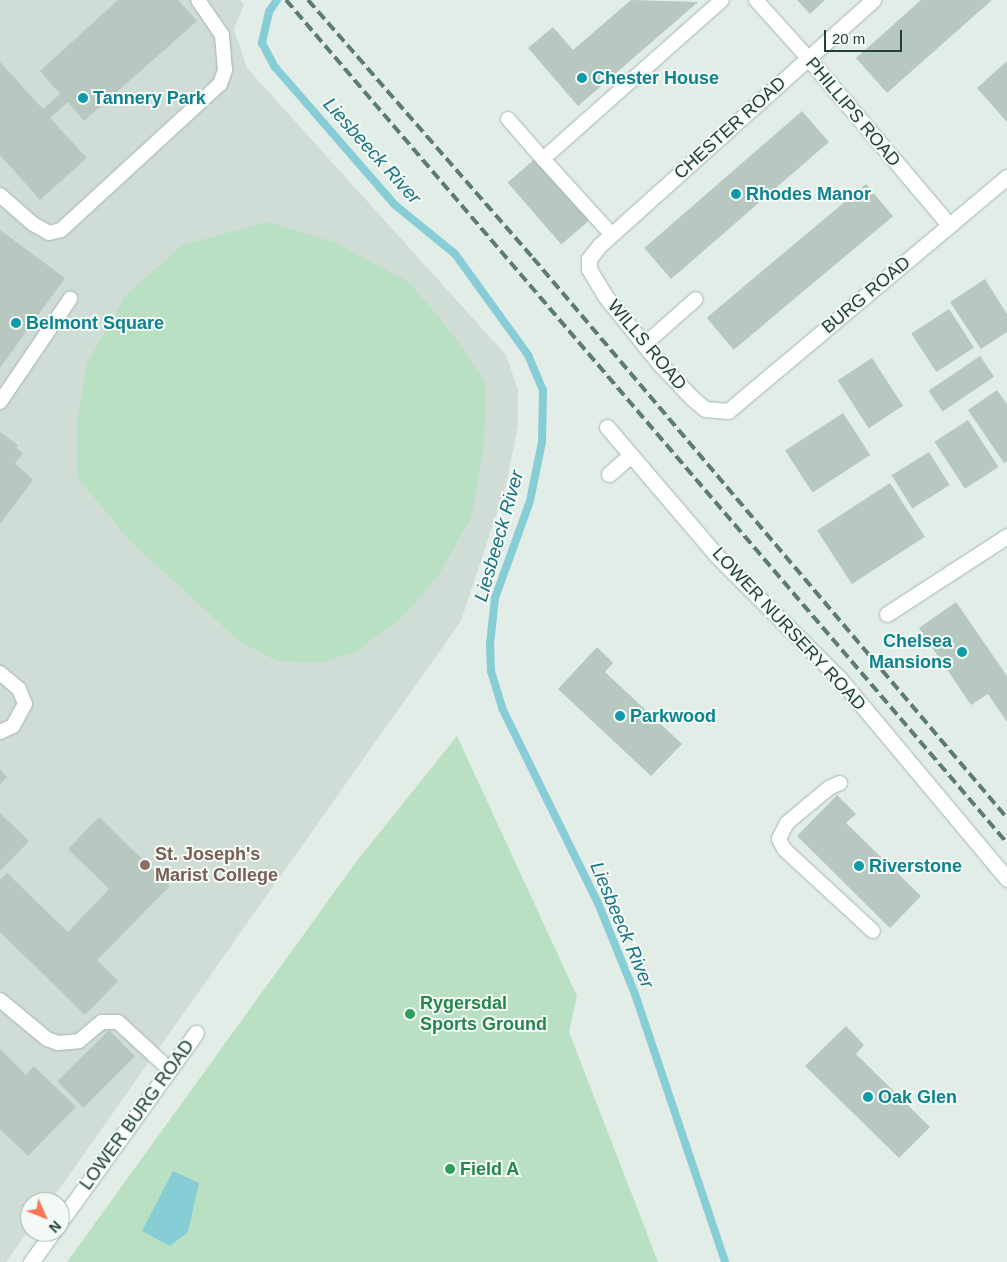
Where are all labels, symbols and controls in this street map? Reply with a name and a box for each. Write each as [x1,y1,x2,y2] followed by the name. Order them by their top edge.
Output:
[827,20,904,52] scale bar
[832,30,865,47] text: 20 m
[801,53,905,171] street label: PHILLIPS ROAD
[592,67,719,89] place label: Chester House
[576,72,588,84] marker: Chester House
[670,72,790,184] street label: CHESTER ROAD
[93,87,206,109] place label: Tannery Park
[77,92,89,104] marker: Tannery Park
[318,93,426,209] water label: Liesbeeck River
[746,183,871,205] place label: Rhodes Manor
[730,188,742,200] marker: Rhodes Manor
[817,252,915,338] street label: BURG ROAD
[603,296,691,394] street label: WILLS ROAD
[26,312,164,334] place label: Belmont Square
[10,317,22,329] marker: Belmont Square
[469,468,529,604] water label: Liesbeeck River
[708,543,870,715] street label: LOWER NURSERY ROAD
[869,631,952,674] place label: Chelsea Mansions
[956,646,968,658] marker: Chelsea Mansions
[630,705,716,727] place label: Parkwood
[614,710,626,722] marker: Parkwood
[155,844,278,886] place label: St. Joseph's Marist College
[869,855,962,877] place label: Riverstone
[585,858,659,992] water label: Liesbeeck River
[139,859,151,871] marker: St. Joseph's Marist College
[853,860,865,872] marker: Riverstone
[420,993,547,1036] place label: Rygersdal Sports Ground
[404,1008,416,1020] marker: Rygersdal Sports Ground
[75,1036,199,1194] street label: LOWER BURG ROAD
[878,1086,957,1108] place label: Oak Glen
[862,1091,874,1103] marker: Oak Glen
[460,1158,520,1180] place label: Field A
[444,1163,456,1175] marker: Field A
[20,1192,70,1242] north arrow
[46,1218,64,1236] text: N

